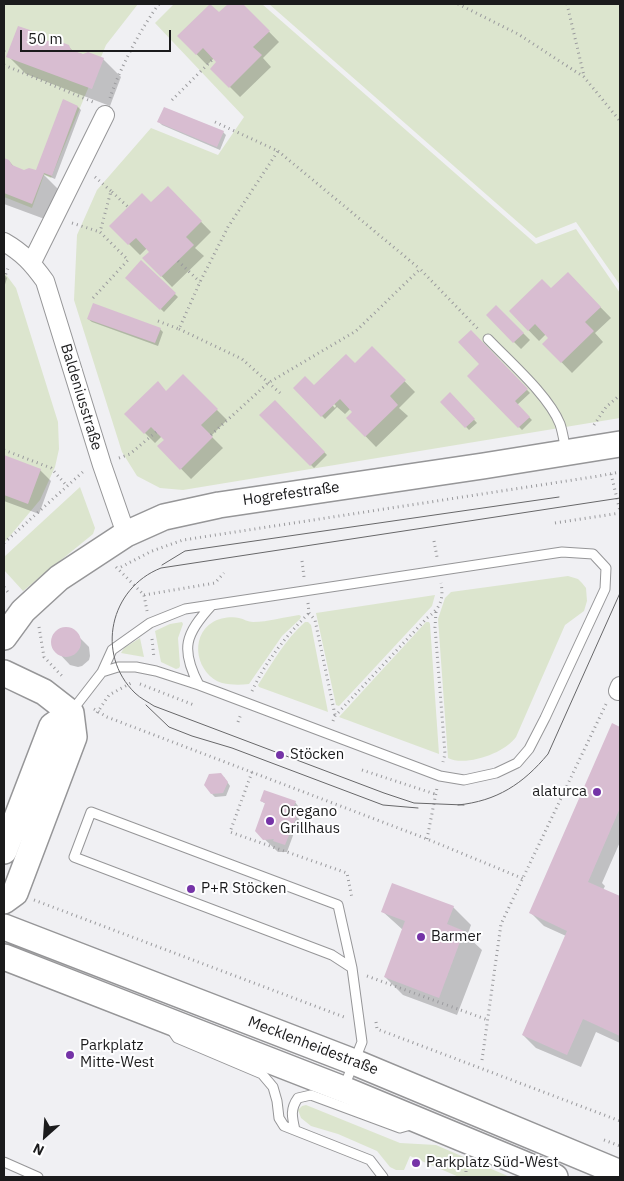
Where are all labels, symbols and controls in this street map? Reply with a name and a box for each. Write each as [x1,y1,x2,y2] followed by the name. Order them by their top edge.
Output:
[22,20,174,52] scale bar
[28,29,63,48] text: 50 m
[56,341,106,453] street label: Baldeniusstraße
[242,478,340,510] street label: Hogrefestraße
[290,746,344,764] place label: Stöcken
[274,749,286,761] marker: Stöcken
[532,783,587,801] place label: alaturca
[591,786,603,798] marker: alaturca
[280,803,340,838] place label: Oregano Grillhaus
[264,815,276,827] marker: Oregano Grillhaus
[201,880,286,898] place label: P+R Stöcken
[185,883,197,895] marker: P+R Stöcken
[431,928,481,946] place label: Barmer
[415,931,427,943] marker: Barmer
[245,1013,381,1079] street label: Mecklenheidestraße
[80,1037,154,1072] place label: Parkplatz Mitte-West
[64,1049,76,1061] marker: Parkplatz Mitte-West
[20,1111,70,1161] north arrow
[30,1139,47,1160] text: N
[426,1154,559,1172] place label: Parkplatz Süd-West
[410,1157,422,1169] marker: Parkplatz Süd-West

